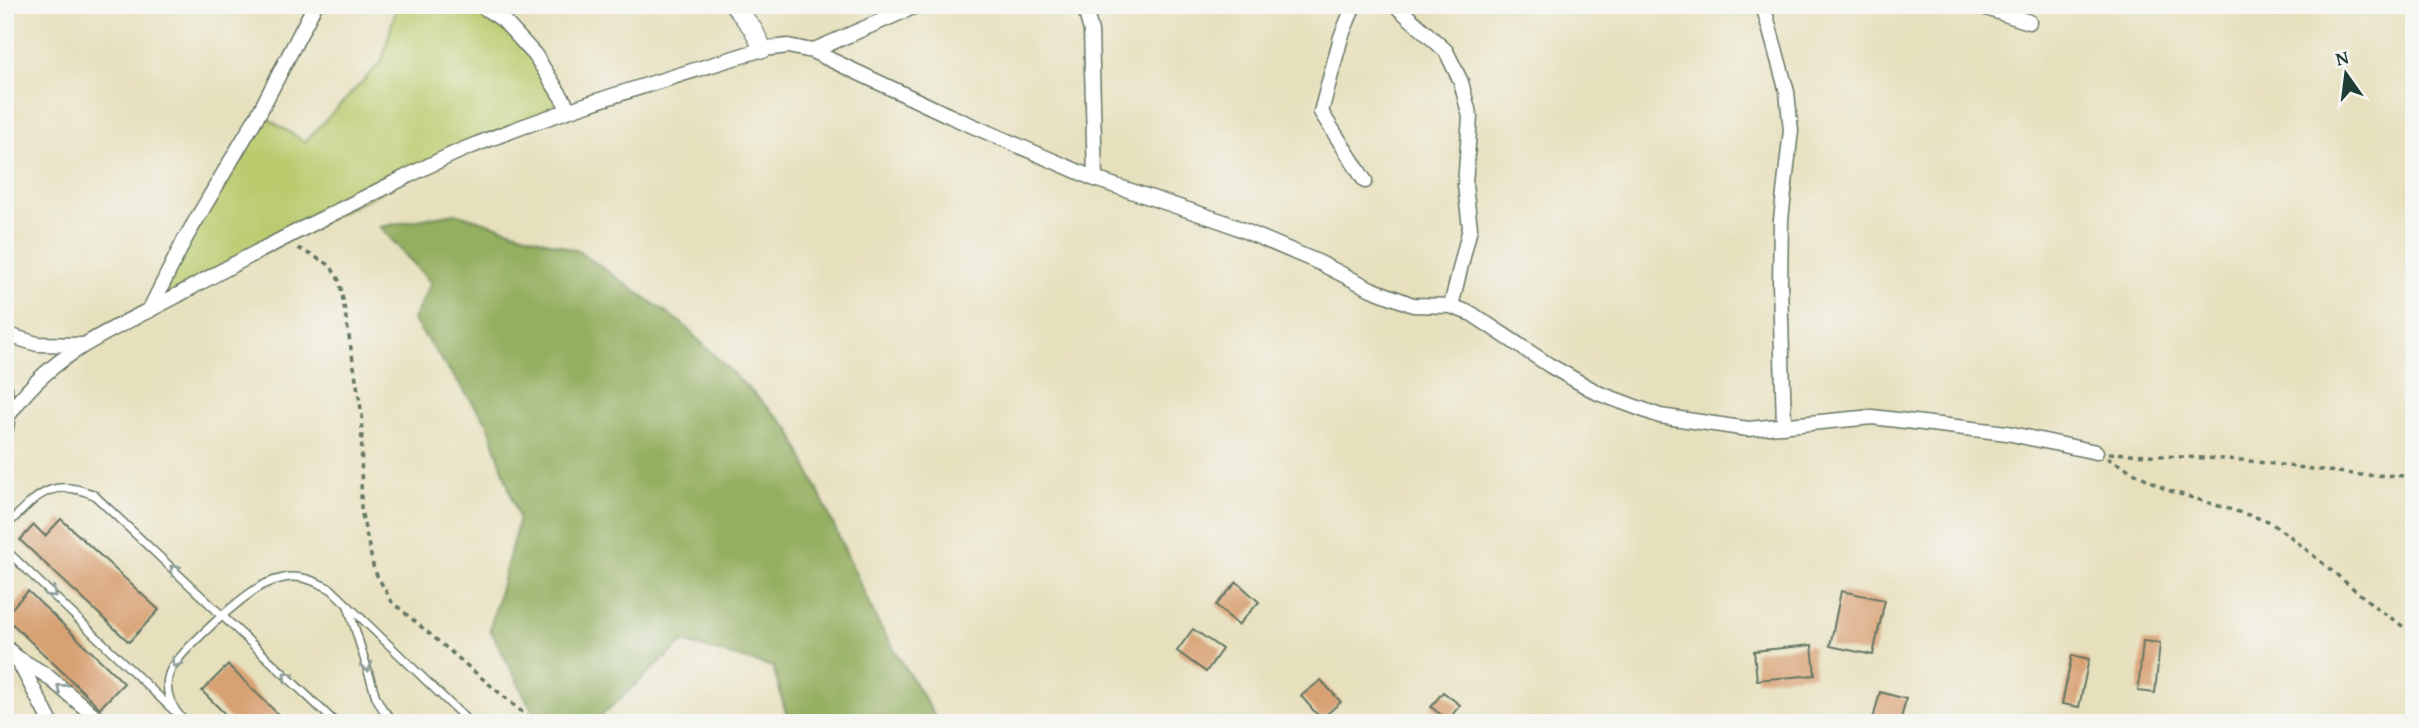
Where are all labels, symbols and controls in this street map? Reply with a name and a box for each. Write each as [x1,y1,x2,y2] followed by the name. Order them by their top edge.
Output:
[2310,38,2380,108] north arrow
[2332,42,2352,73] text: N
[169,565,182,578] one-way arrow
[43,585,56,598] one-way arrow
[172,655,185,668] one-way arrow
[358,661,373,673] one-way arrow
[282,671,295,684] one-way arrow
[57,683,69,696] one-way arrow

